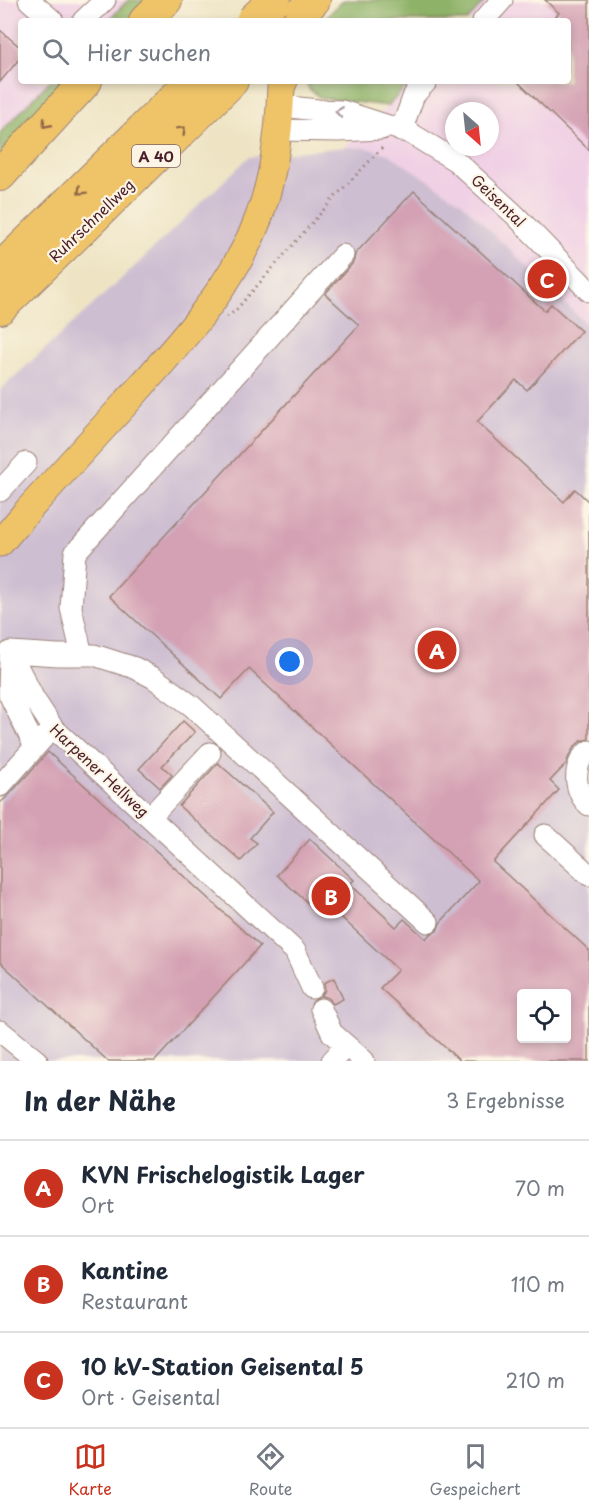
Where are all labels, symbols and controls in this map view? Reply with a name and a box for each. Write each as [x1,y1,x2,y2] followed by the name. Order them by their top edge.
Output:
[18,18,571,84] search box
[39,35,72,68] icon: search
[87,35,211,68] text: Hier suchen
[445,102,499,156] north arrow
[334,107,344,119] one-way arrow
[42,117,53,128] one-way arrow
[174,127,185,138] one-way arrow
[132,145,180,167] road number: A 40
[467,168,531,232] street label: Geisental
[43,173,139,267] street label: Ruhrschnellweg
[78,184,88,195] one-way arrow
[528,256,566,302] pin: C
[418,628,456,672] pin: A
[275,647,304,676] your location
[45,718,155,822] street label: Harpener Hellweg
[312,874,350,918] pin: B
[517,989,571,1043] map controls
[517,989,571,1043] button: locate
[24,1081,176,1120] text: In der Nähe
[446,1085,565,1115] text: 3 Ergebnisse
[81,1157,365,1190] text: KVN Frischelogistik Lager
[36,1173,51,1203] text: A
[515,1173,565,1203] text: 70 m
[81,1190,114,1220] text: Ort
[81,1253,168,1286] text: Kantine
[37,1269,50,1299] text: B
[511,1269,565,1299] text: 110 m
[81,1286,188,1316] text: Restaurant
[81,1349,364,1382] text: 10 kV-Station Geisental 5
[36,1365,51,1395] text: C
[506,1365,565,1395] text: 210 m
[81,1382,220,1412] text: Ort · Geisental
[68,1440,112,1500] tab: Karte
[249,1440,293,1500] tab: Route
[430,1440,521,1500] tab: Gespeichert

